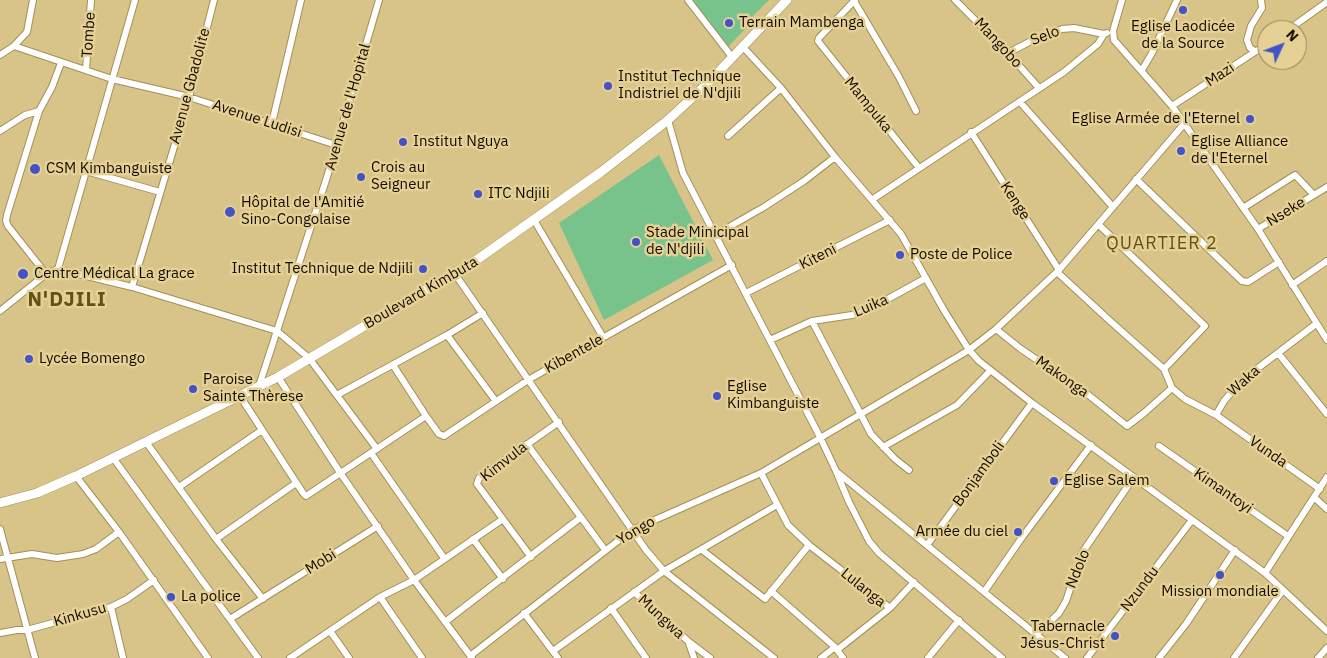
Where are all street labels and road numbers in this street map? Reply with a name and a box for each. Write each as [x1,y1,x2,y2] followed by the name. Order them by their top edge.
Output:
[78,11,100,59] street label: Tombe
[970,14,1026,72] street label: Mangobo
[1028,22,1062,50] street label: Selo
[166,26,214,146] street label: Avenue Gbadolite
[321,42,375,172] street label: Avenue de l'Hopital
[1202,59,1238,91] street label: Mazi
[840,74,896,136] street label: Mampuka
[210,96,304,142] street label: Avenue Ludisi
[996,179,1034,223] street label: Kenge
[1263,193,1309,231] street label: Nseke
[797,240,839,274] street label: Kiteni
[361,253,481,333] street label: Boulevard Kimbuta
[851,291,891,321] street label: Luika
[541,331,607,377] street label: Kibentele
[1032,352,1092,402] street label: Makonga
[1224,362,1264,400] street label: Waka
[1245,432,1291,472] street label: Vunda
[477,438,531,486] street label: Kimvula
[949,438,1009,510] street label: Bonjamboli
[1190,464,1256,518] street label: Kimantoyi
[614,513,658,549] street label: Yongo
[302,546,340,578] street label: Mobi
[1062,547,1094,591] street label: Ndolo
[1117,563,1163,615] street label: Nzundu
[837,565,889,611] street label: Lulanga
[634,591,688,643] street label: Mungwa
[52,599,108,631] street label: Kinkusu

